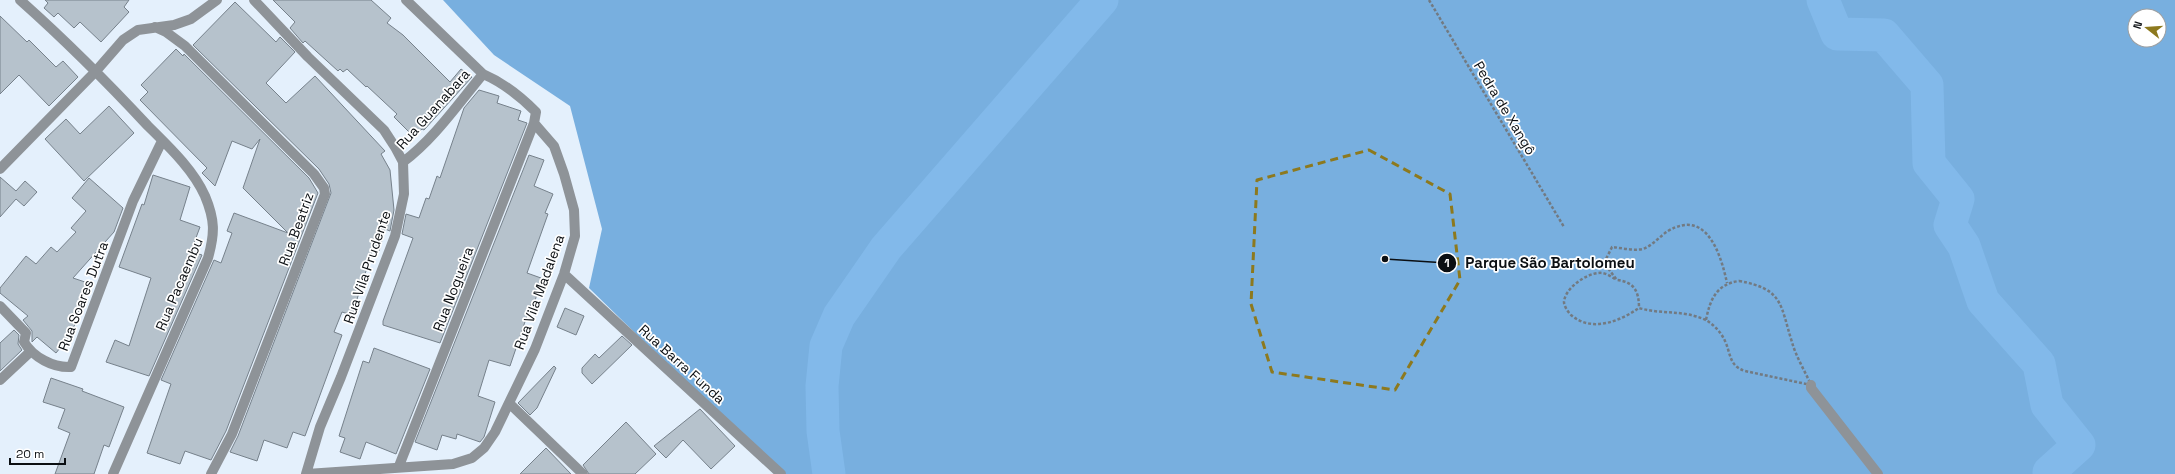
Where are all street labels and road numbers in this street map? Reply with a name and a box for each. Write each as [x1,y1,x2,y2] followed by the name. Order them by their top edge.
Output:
[1470,58,1540,158] street label: Pedra de Xangô
[392,65,474,153] street label: Rua Guanabara
[274,190,318,268] street label: Rua Beatriz
[339,208,395,326] street label: Rua Vila Prudente
[510,232,568,352] street label: Rua Vila Madalena
[151,235,207,333] street label: Rua Pacaembu
[54,239,112,353] street label: Rua Soares Dutra
[429,244,477,334] street label: Rua Nogueira
[635,320,729,408] street label: Rua Barra Funda

